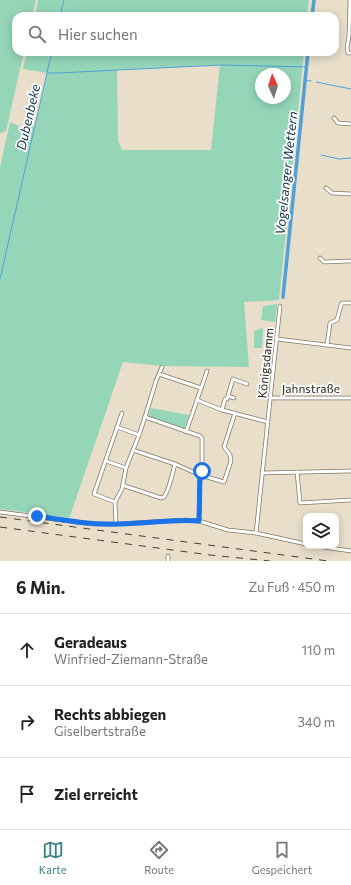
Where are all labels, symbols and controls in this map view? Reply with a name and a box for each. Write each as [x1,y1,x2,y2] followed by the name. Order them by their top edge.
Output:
[12,12,339,56] search box
[26,23,48,45] icon: search
[58,25,138,43] text: Hier suchen
[255,68,291,104] north arrow
[13,82,43,151] water label: Dubenbeke
[272,111,300,235] water label: Vogelsanger Wettern
[254,327,276,399] street label: Königsdamm
[282,381,340,396] street label: Jahnstraße
[193,462,211,480] route start
[28,507,46,525] route end
[303,513,339,549] map controls
[303,513,339,549] button: layers
[16,577,65,598] text: 6 Min.
[248,579,335,595] text: Zu Fuß · 450 m
[54,633,127,651] text: Geradeaus
[16,639,38,661] icon: ahead
[302,642,335,658] text: 110 m
[54,651,208,667] text: Winfried-Ziemann-Straße
[54,705,166,723] text: Rechts abbiegen
[16,711,38,733] icon: right
[297,714,335,730] text: 340 m
[54,723,146,739] text: Giselbertstraße
[16,783,38,805] icon: arrive
[54,785,138,803] text: Ziel erreicht
[39,839,67,876] tab: Karte
[144,839,174,876] tab: Route
[252,839,312,876] tab: Gespeichert

